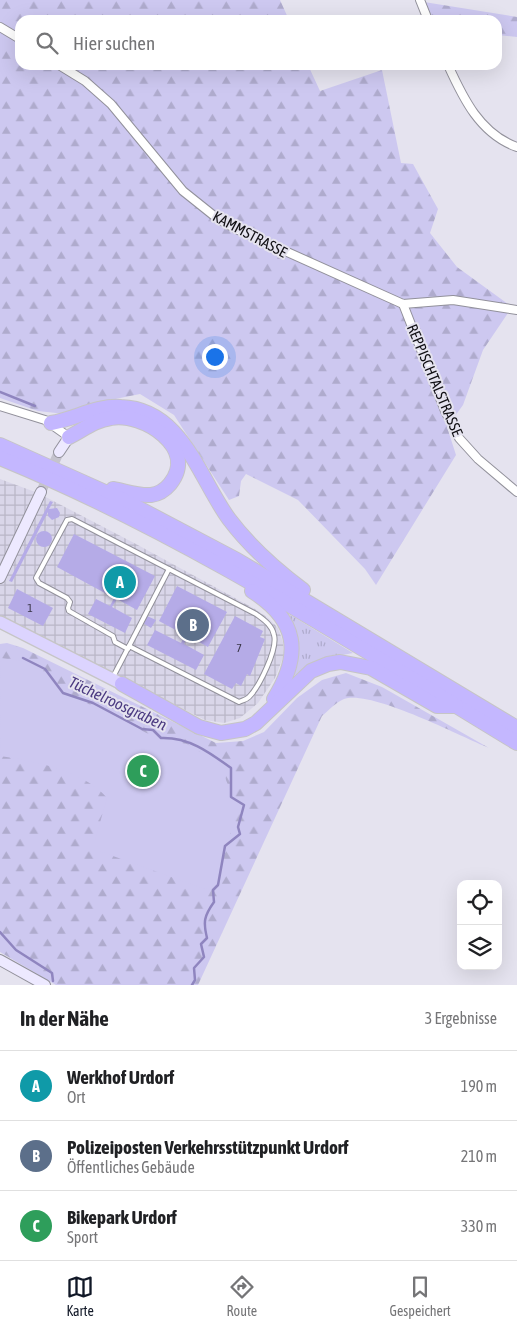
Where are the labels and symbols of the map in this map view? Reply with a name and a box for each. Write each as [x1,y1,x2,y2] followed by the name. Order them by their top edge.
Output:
[210,207,291,261] street label: KAMMSTRASSE
[404,321,467,439] street label: REPPISCHTALSTRASSE
[202,344,228,370] your location
[104,563,136,601] pin: A
[27,601,33,615] house number: 1
[177,606,209,644] pin: B
[236,641,242,655] house number: 7
[66,672,170,735] water label: Tüchelroosgraben
[127,752,159,790] pin: C

